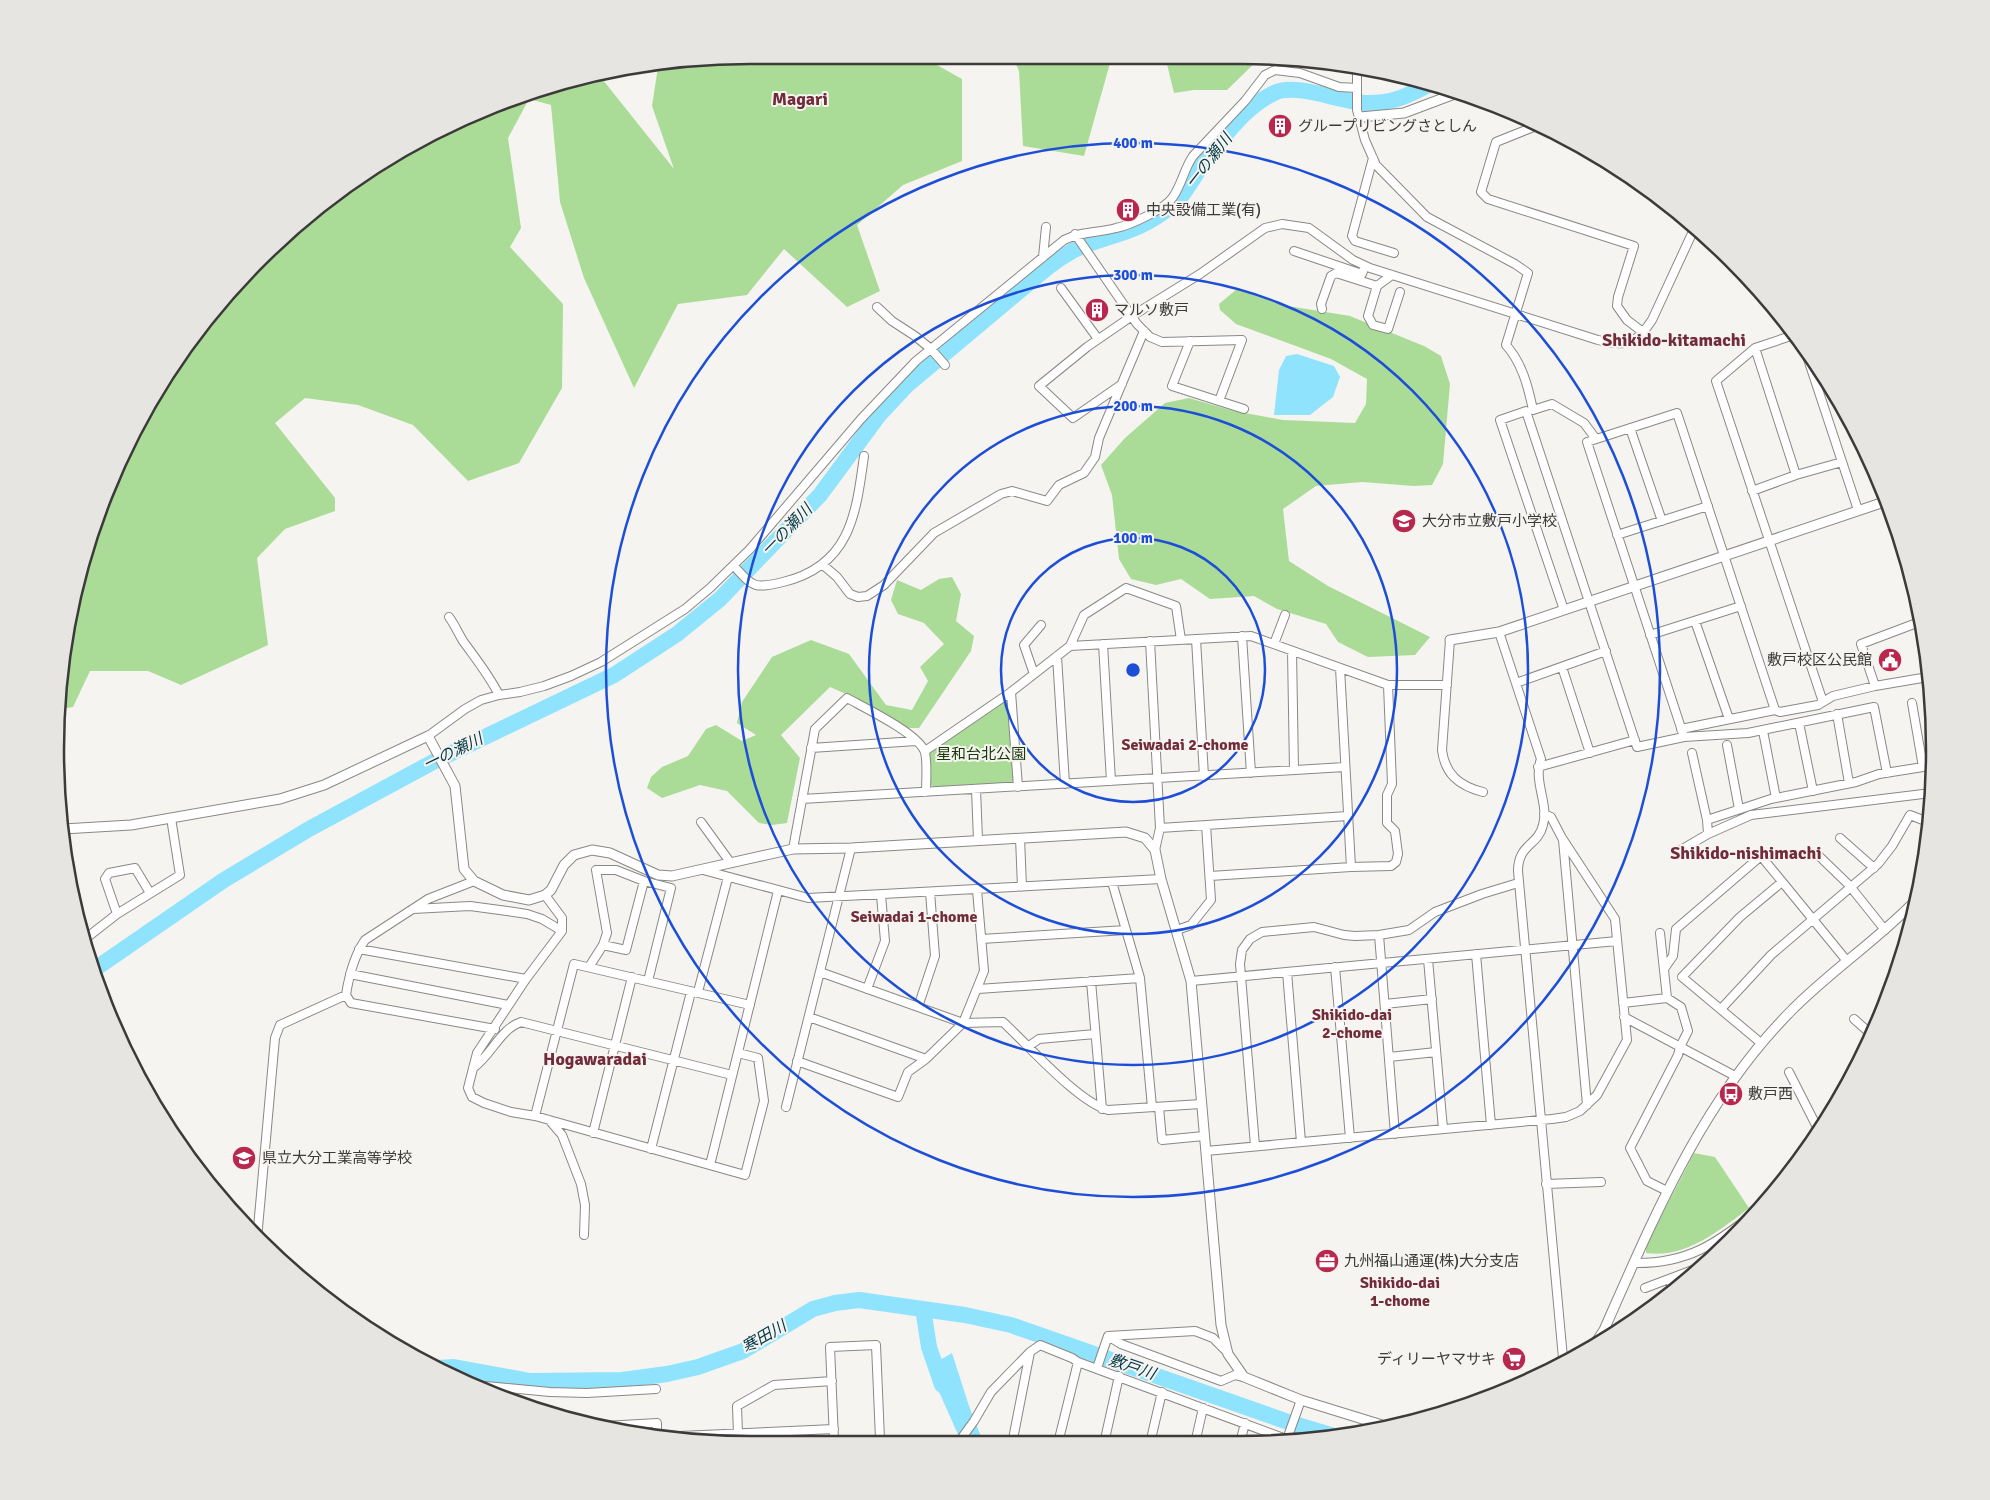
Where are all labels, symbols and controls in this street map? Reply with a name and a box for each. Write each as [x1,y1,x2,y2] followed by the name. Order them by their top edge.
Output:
[772,88,828,110] district label: Magari
[1267,113,1293,139] building icon: グループリビングさとしん
[1298,117,1477,135] place label: グループリビングさとしん
[1181,128,1238,192] water label: 一の瀬川
[1113,134,1153,152] text: 400 m
[1115,197,1141,223] building icon: 中央設備工業(有)
[1146,201,1261,219] place label: 中央設備工業(有)
[1113,266,1153,284] text: 300 m
[1084,297,1110,323] building icon: マルソ敷戸
[1114,301,1189,319] place label: マルソ敷戸
[1602,329,1746,351] district label: Shikido-kitamachi
[1113,397,1153,415] text: 200 m
[758,499,818,560] water label: 一の瀬川
[1391,508,1417,534] school or university icon: 大分市立敷戸小学校
[1422,512,1557,530] place label: 大分市立敷戸小学校
[1113,529,1153,547] text: 100 m
[1877,647,1903,673] public building icon: 敷戸校区公民館
[1767,651,1872,669] place label: 敷戸校区公民館
[1124,661,1142,679] centre of rings
[420,728,488,775] water label: 一の瀬川
[1121,735,1249,755] district label: Seiwadai 2-chome
[936,745,1026,763] park label: 星和台北公園
[1670,842,1822,864] district label: Shikido-nishimachi
[851,907,977,927] district label: Seiwadai 1-chome
[1312,1005,1392,1043] district label: Shikido-dai 2-chome
[543,1048,647,1070] district label: Hogawaradai
[1718,1081,1744,1107] bus stop icon: 敷戸西
[1748,1085,1793,1103] place label: 敷戸西
[231,1145,257,1171] school or university icon: 県立大分工業高等学校
[262,1149,412,1167] place label: 県立大分工業高等学校
[1314,1248,1340,1274] office icon: 九州福山通運(株)大分支店
[1344,1252,1519,1270] place label: 九州福山通運(株)大分支店
[1360,1273,1440,1311] district label: Shikido-dai 1-chome
[738,1315,792,1358] water label: 寒田川
[1501,1346,1527,1372] supermarket icon: ディリーヤマサキ
[1106,1350,1160,1385] water label: 敷戸川
[1377,1350,1496,1368] place label: ディリーヤマサキ

